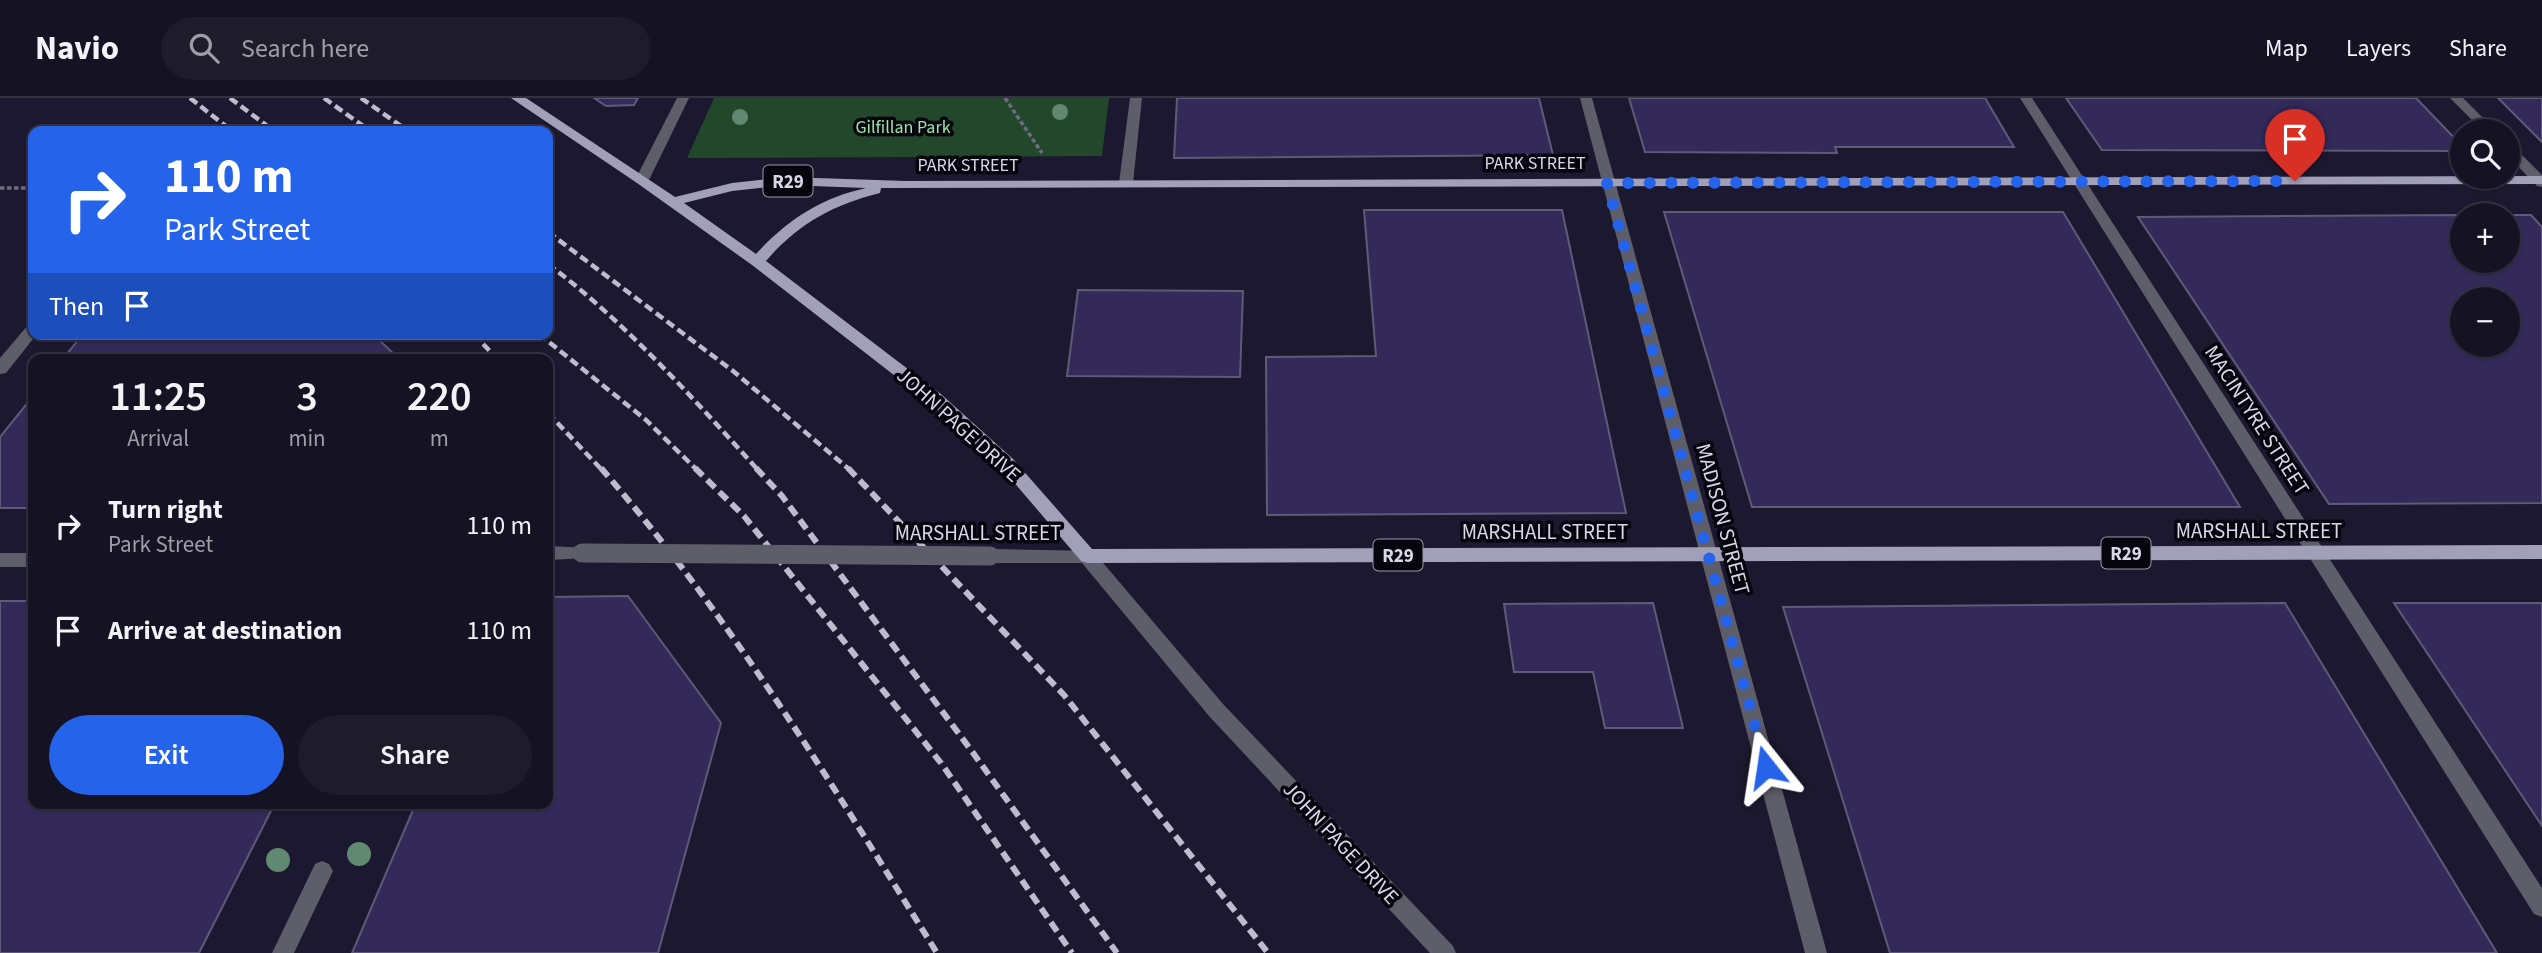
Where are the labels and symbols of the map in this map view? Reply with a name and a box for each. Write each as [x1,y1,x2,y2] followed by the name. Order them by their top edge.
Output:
[2265,109,2325,181] pin
[855,115,951,140] park label: Gilfillan Park
[1484,151,1586,176] street label: PARK STREET
[917,153,1019,178] street label: PARK STREET
[764,166,812,197] road number: R29
[2197,339,2317,501] street label: MACINTYRE STREET
[890,361,1028,489] street label: JOHN PAGE DRIVE
[1688,440,1758,598] street label: MADISON STREET
[2176,516,2342,546] street label: MARSHALL STREET
[1462,517,1628,547] street label: MARSHALL STREET
[895,518,1061,548] street label: MARSHALL STREET
[2102,538,2150,568] road number: R29
[1374,540,1422,570] road number: R29
[1729,730,1803,804] position arrow
[1276,775,1406,911] street label: JOHN PAGE DRIVE

